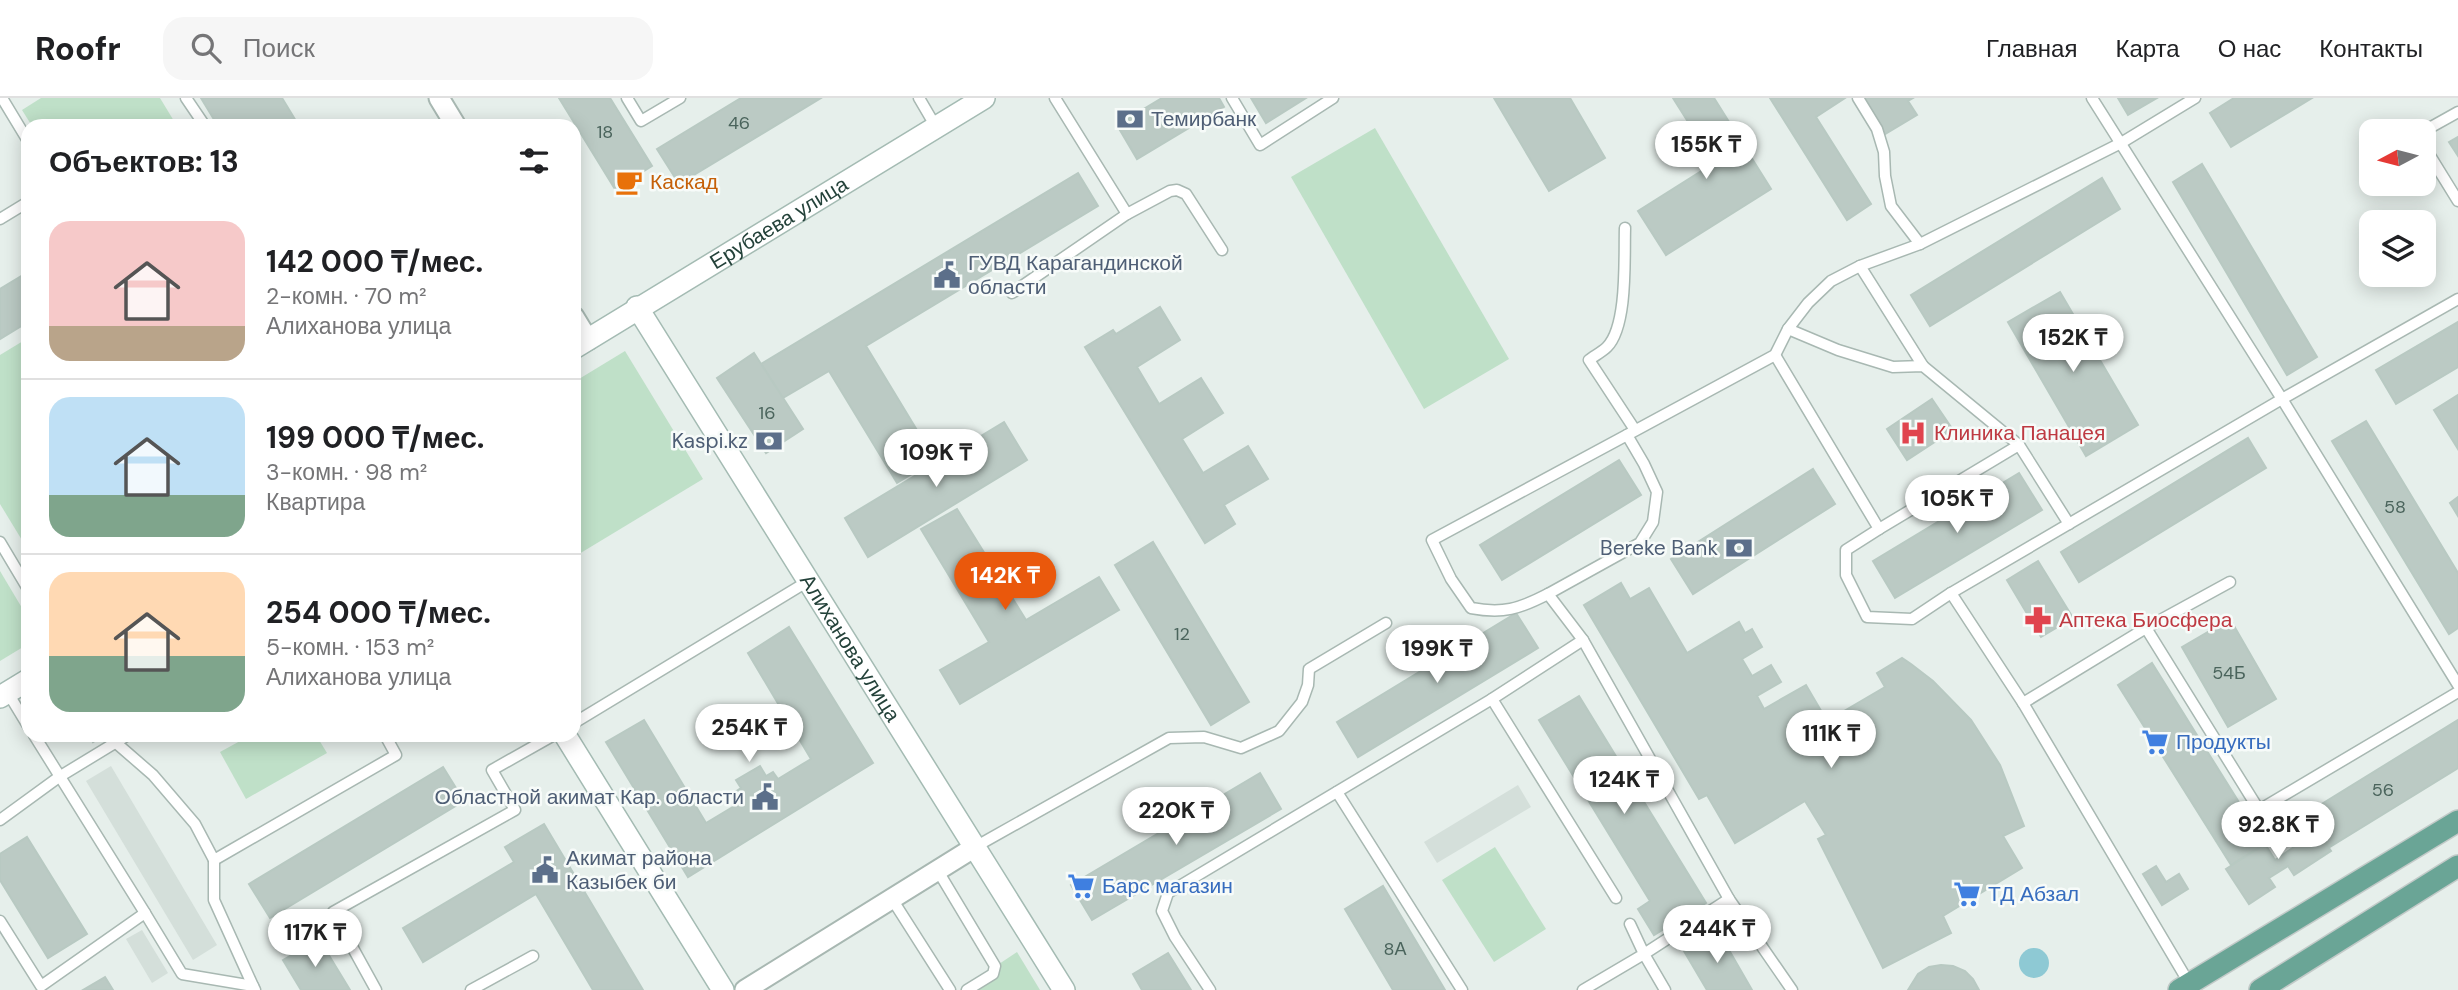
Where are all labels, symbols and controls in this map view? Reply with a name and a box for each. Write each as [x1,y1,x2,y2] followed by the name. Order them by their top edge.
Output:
[163,17,653,80] search box
[35,27,121,70] text: Roofr
[187,29,225,67] icon: search
[243,31,315,65] text: Поиск
[1986,33,2077,64] text: Главная
[2115,33,2180,64] text: Карта
[2218,33,2281,64] text: О нас
[2319,33,2423,64] text: Контакты
[1115,104,1145,134] bank icon: Темирбанк
[1151,105,1257,133] place label: Темирбанк
[728,111,750,135] house number: 46
[2359,119,2436,196] north arrow
[2359,119,2436,287] map controls
[597,120,613,144] house number: 18
[1649,122,1763,181] pin: 155K ₸
[1671,129,1741,159] text: 155K ₸
[49,142,239,181] text: Объектов: 13
[515,142,553,180] icon: filters
[614,167,644,197] cafe icon: Каскад
[650,168,718,196] place label: Каскад
[705,170,854,276] street label: Ерубаева улица
[2359,210,2436,287] button: layers
[266,242,483,281] text: 142 000 ₸/мес.
[105,249,189,333] icon: home
[968,249,1183,301] place label: ГУВД Карагандинской области
[932,260,962,290] public building icon: ГУВД Карагандинской области
[266,281,427,311] text: 2-комн. · 70 m²
[266,311,451,341] text: Алиханова улица
[2016,314,2130,374] pin: 152K ₸
[2039,322,2107,352] text: 152K ₸
[759,401,775,425] house number: 16
[266,418,484,457] text: 199 000 ₸/мес.
[1898,418,1928,448] hospital icon: Клиника Панацея
[1934,419,2105,447] place label: Клиника Панацея
[105,425,189,509] icon: home
[754,426,784,456] bank icon: Kaspi.kz
[672,427,748,455] place label: Kaspi.kz
[879,430,993,489] pin: 109K ₸
[900,437,972,467] text: 109K ₸
[266,457,427,487] text: 3-комн. · 98 m²
[1900,476,2014,535] pin: 105K ₸
[1921,483,1993,513] text: 105K ₸
[266,487,365,517] text: Квартира
[2384,495,2406,519] house number: 58
[1724,533,1754,563] bank icon: Bereke Bank
[1600,534,1718,562] place label: Bereke Bank
[948,552,1062,612] pin: 142K ₸
[970,560,1040,590] text: 142K ₸
[793,569,907,727] street label: Алиханова улица
[266,593,491,632] text: 254 000 ₸/мес.
[105,600,189,684] icon: home
[2023,605,2053,635] pharmacy icon: Аптека Биосфера
[2059,606,2233,634] place label: Аптека Биосфера
[1174,622,1190,646] house number: 12
[1380,626,1494,685] pin: 199K ₸
[266,632,434,662] text: 5-комн. · 153 m²
[1402,633,1472,663] text: 199K ₸
[2212,661,2246,685] house number: 54Б
[266,662,451,692] text: Алиханова улица
[692,704,806,764] pin: 254K ₸
[1774,710,1888,770] pin: 111K ₸
[711,712,787,742] text: 254K ₸
[1802,718,1860,748] text: 111K ₸
[2140,727,2170,757] supermarket icon: Продукты
[2176,728,2271,756] place label: Продукты
[1567,756,1681,816] pin: 124K ₸
[1589,764,1659,794] text: 124K ₸
[2372,778,2394,802] house number: 56
[750,782,780,812] public building icon: Областной акимат Кар. области
[435,783,744,811] place label: Областной акимат Кар. области
[1119,788,1233,847] pin: 220K ₸
[1138,795,1214,825] text: 220K ₸
[2213,802,2343,861] pin: 92.8K ₸
[2237,809,2319,839] text: 92.8K ₸
[566,844,712,896] place label: Акимат района Казыбек би
[530,855,560,885] public building icon: Акимат района Казыбек би
[1066,871,1096,901] supermarket icon: Барс магазин
[1102,872,1233,900] place label: Барс магазин
[1952,879,1982,909] supermarket icon: ТД Абзал
[1988,880,2079,908] place label: ТД Абзал
[1660,906,1774,965] pin: 244K ₸
[258,910,372,969] pin: 117K ₸
[1679,913,1755,943] text: 244K ₸
[284,917,346,947] text: 117K ₸
[1384,937,1406,961] house number: 8А

